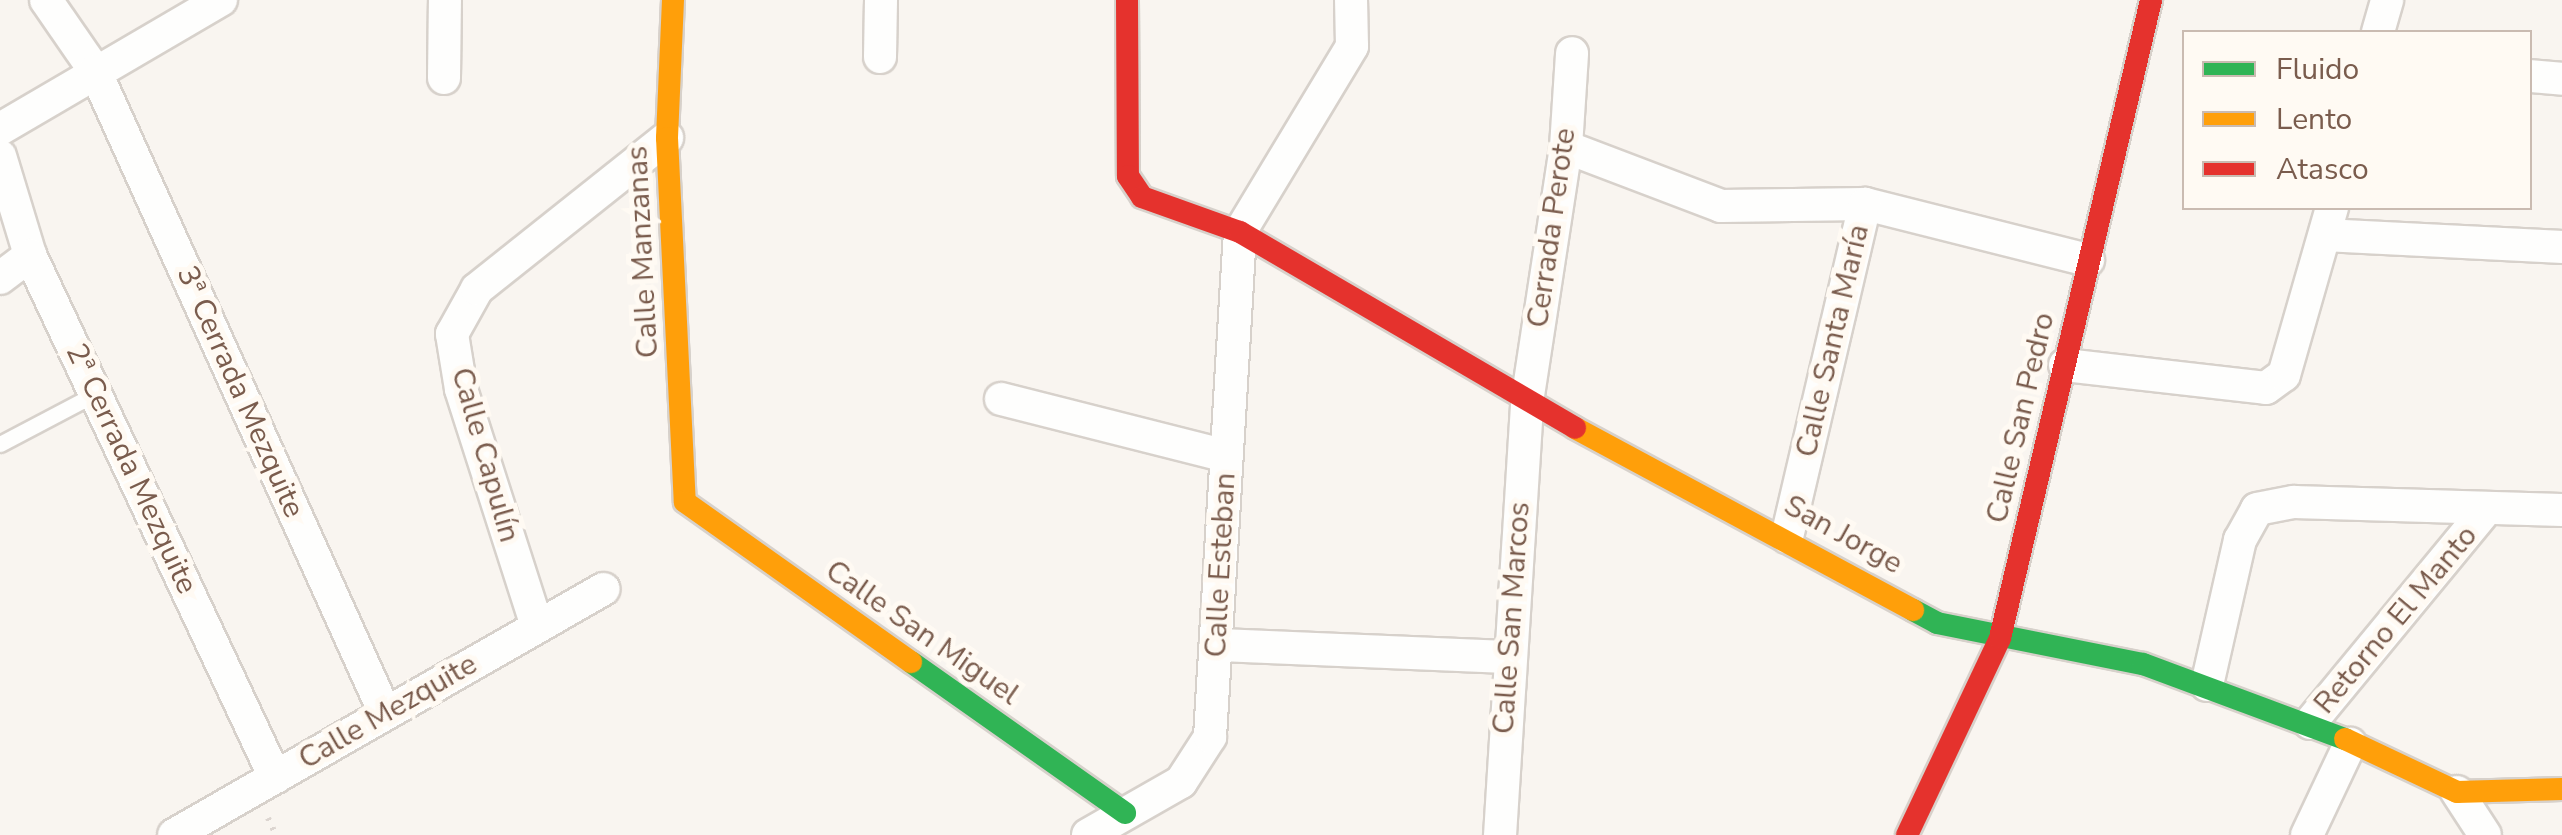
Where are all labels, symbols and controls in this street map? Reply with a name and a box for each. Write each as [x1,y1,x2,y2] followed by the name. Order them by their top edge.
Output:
[2182,30,2532,210] legend
[2276,49,2359,90] text: Fluido
[2276,99,2352,140] text: Lento
[1520,126,1584,330] street label: Cerrada Perote
[619,145,667,359] street label: Calle Manzanas
[2276,149,2369,190] text: Atasco
[1789,221,1877,461] street label: Calle Santa María
[168,261,312,523] street label: 3ª Cerrada Mezquite
[1979,309,2063,527] street label: Calle San Pedro
[57,338,205,600] street label: 2ª Cerrada Mezquite
[443,364,527,546] street label: Calle Capulín
[1198,472,1244,658] street label: Calle Esteban
[1778,488,1908,582] street label: San Jorge
[1486,501,1538,735] street label: Calle San Marcos
[2307,519,2485,721] street label: Retorno El Manto
[818,553,1026,713] street label: Calle San Miguel
[293,647,483,777] street label: Calle Mezquite

